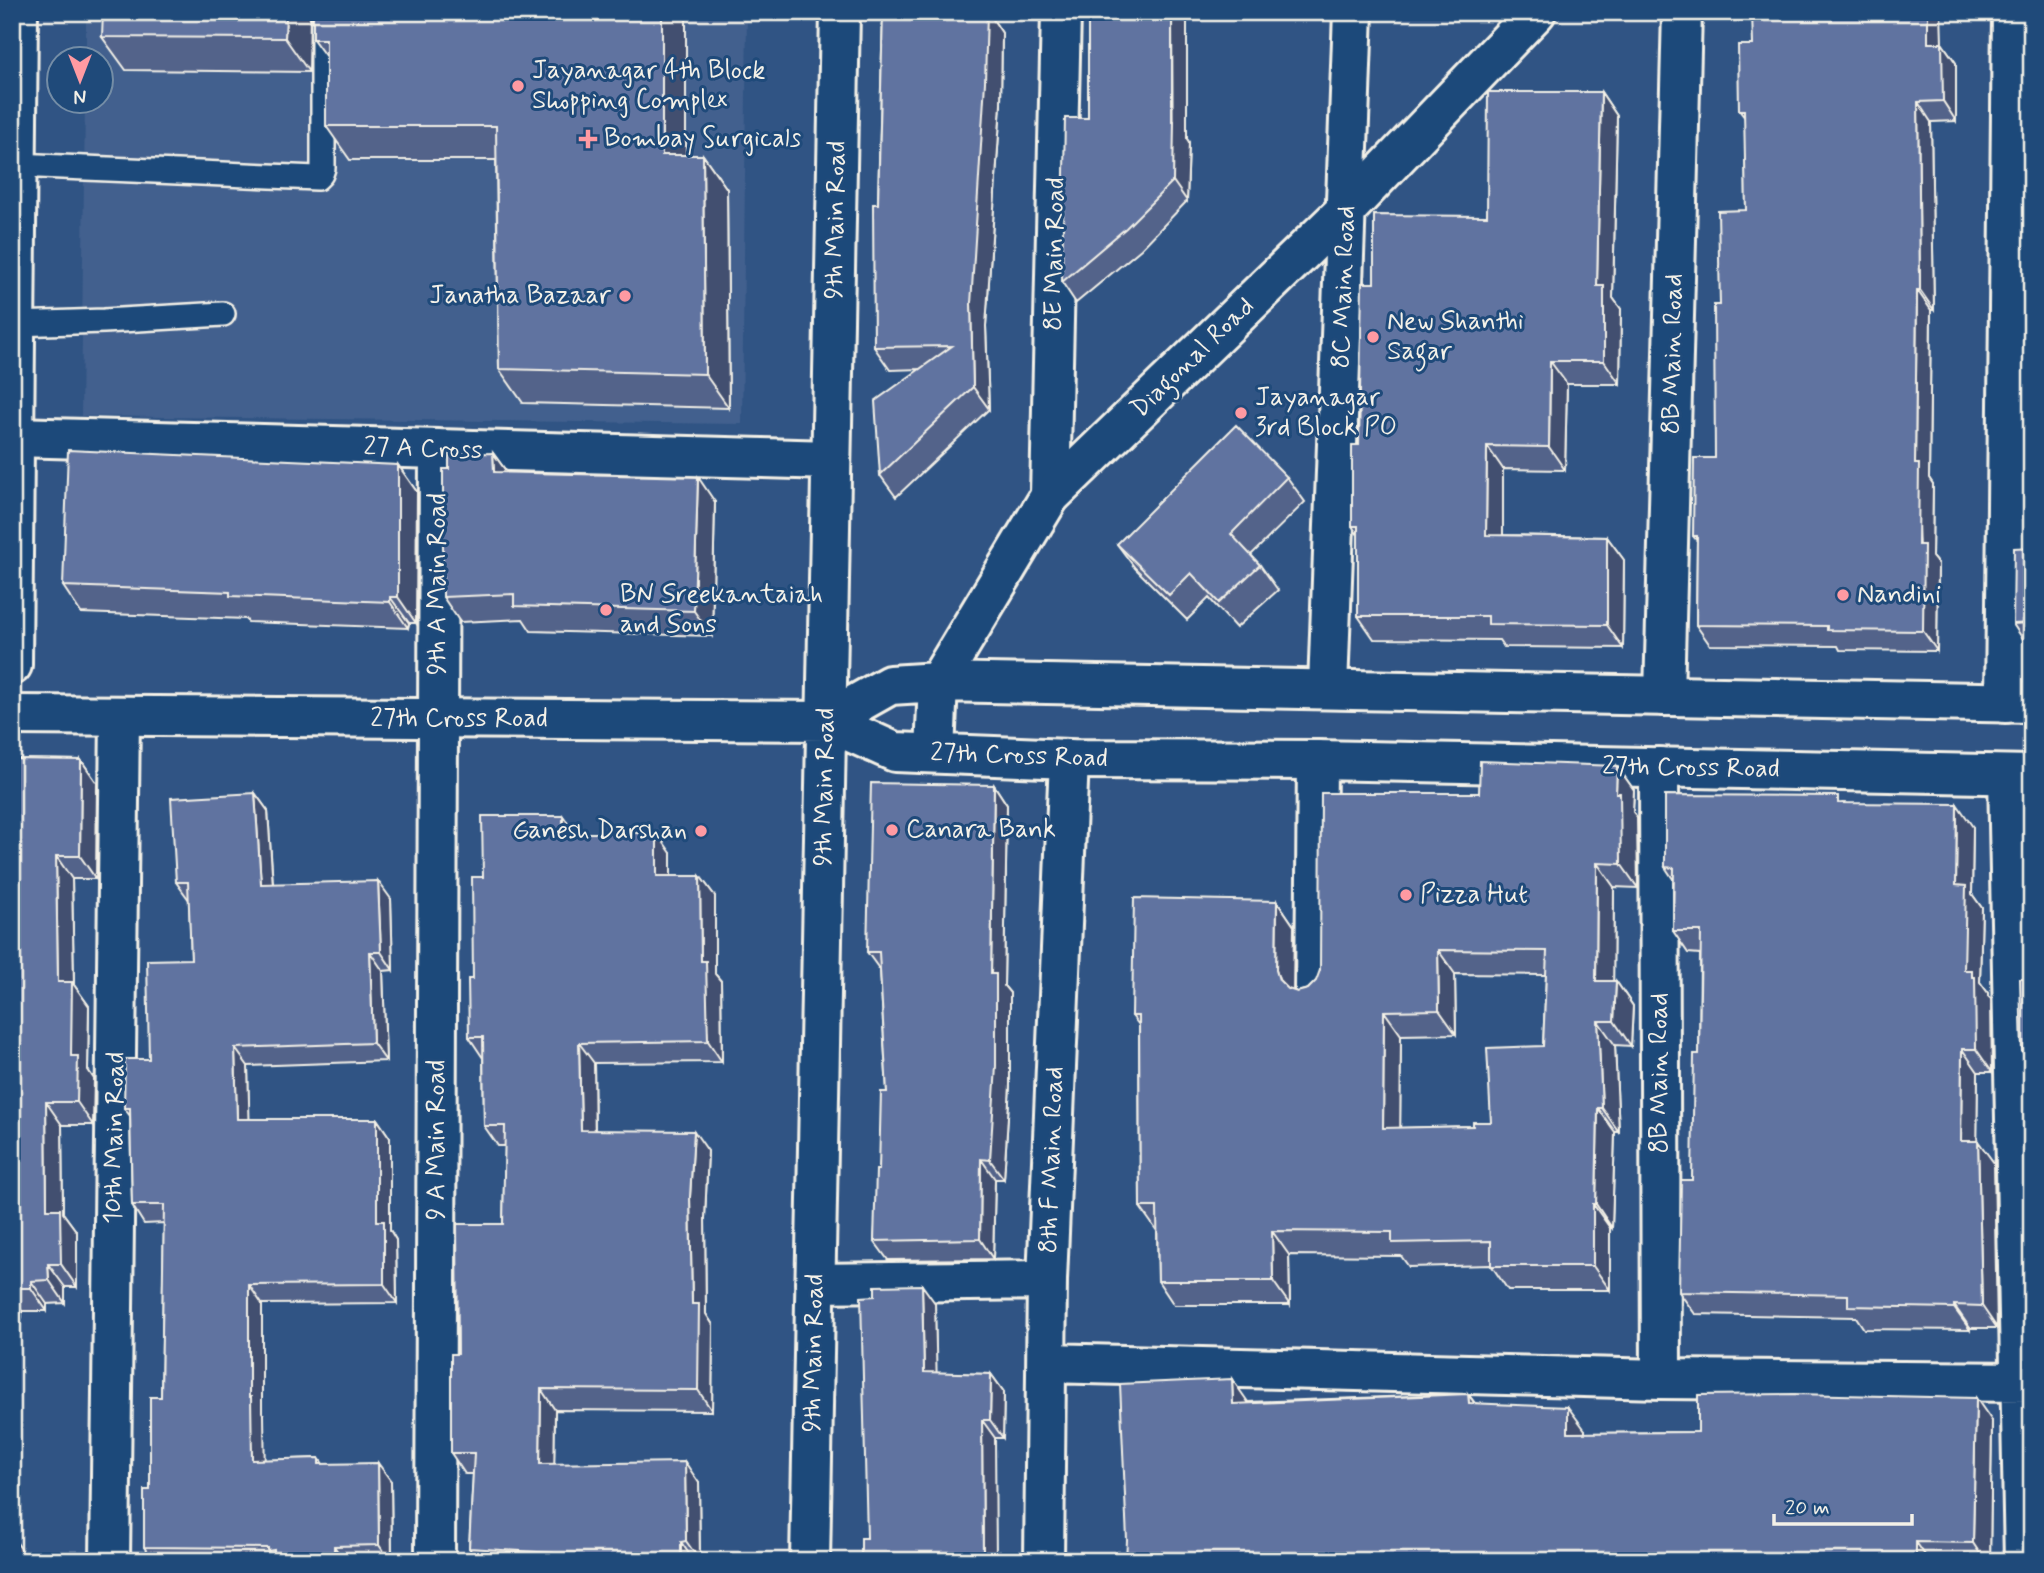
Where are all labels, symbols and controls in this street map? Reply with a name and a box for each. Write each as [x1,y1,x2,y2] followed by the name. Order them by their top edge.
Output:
[46,46,116,116] north arrow
[532,54,765,118] place label: Jayanagar 4th Block Shopping Complex
[510,78,526,94] marker: Jayanagar 4th Block Shopping Complex
[74,83,86,108] text: N
[604,122,801,156] place label: Bombay Surgicals
[578,129,598,149] marker: Bombay Surgicals
[818,140,854,300] street label: 9th Main Road
[1037,177,1073,331] street label: 8E Main Road
[1324,205,1364,369] street label: 8C Main Road
[1655,273,1691,435] street label: 8B Main Road
[429,279,612,313] place label: Janatha Bazaar
[617,288,633,304] marker: Janatha Bazaar
[1124,290,1264,428] street label: Diagonal Road
[1387,305,1524,372] place label: New Shanthi Sagar
[1365,329,1381,345] marker: New Shanthi Sagar
[1255,381,1397,445] place label: Jayanagar 3rd Block PO
[1233,405,1249,421] marker: Jayanagar 3rd Block PO
[363,430,483,468] street label: 27 A Cross
[421,493,455,675] street label: 9th A Main Road
[620,578,823,642] place label: BN Sreekantaiah and Sons
[1857,578,1941,612] place label: Nandini
[1835,587,1851,603] marker: Nandini
[598,602,614,618] marker: BN Sreekantaiah and Sons
[370,702,548,736] street label: 27th Cross Road
[807,707,843,867] street label: 9th Main Road
[930,736,1108,776] street label: 27th Cross Road
[1602,749,1780,787] street label: 27th Cross Road
[906,813,1056,847] place label: Canara Bank
[512,814,687,848] place label: Ganesh Darshan
[884,822,900,838] marker: Canara Bank
[693,823,709,839] marker: Ganesh Darshan
[1420,878,1528,912] place label: Pizza Hut
[1398,887,1414,903] marker: Pizza Hut
[1643,993,1677,1153] street label: 8B Main Road
[96,1051,134,1225] street label: 10th Main Road
[420,1060,454,1220] street label: 9 A Main Road
[1032,1066,1072,1254] street label: 8th F Main Road
[796,1273,832,1433] street label: 9th Main Road
[1774,1482,1913,1526] scale bar
[1785,1494,1830,1522] text: 20 m

